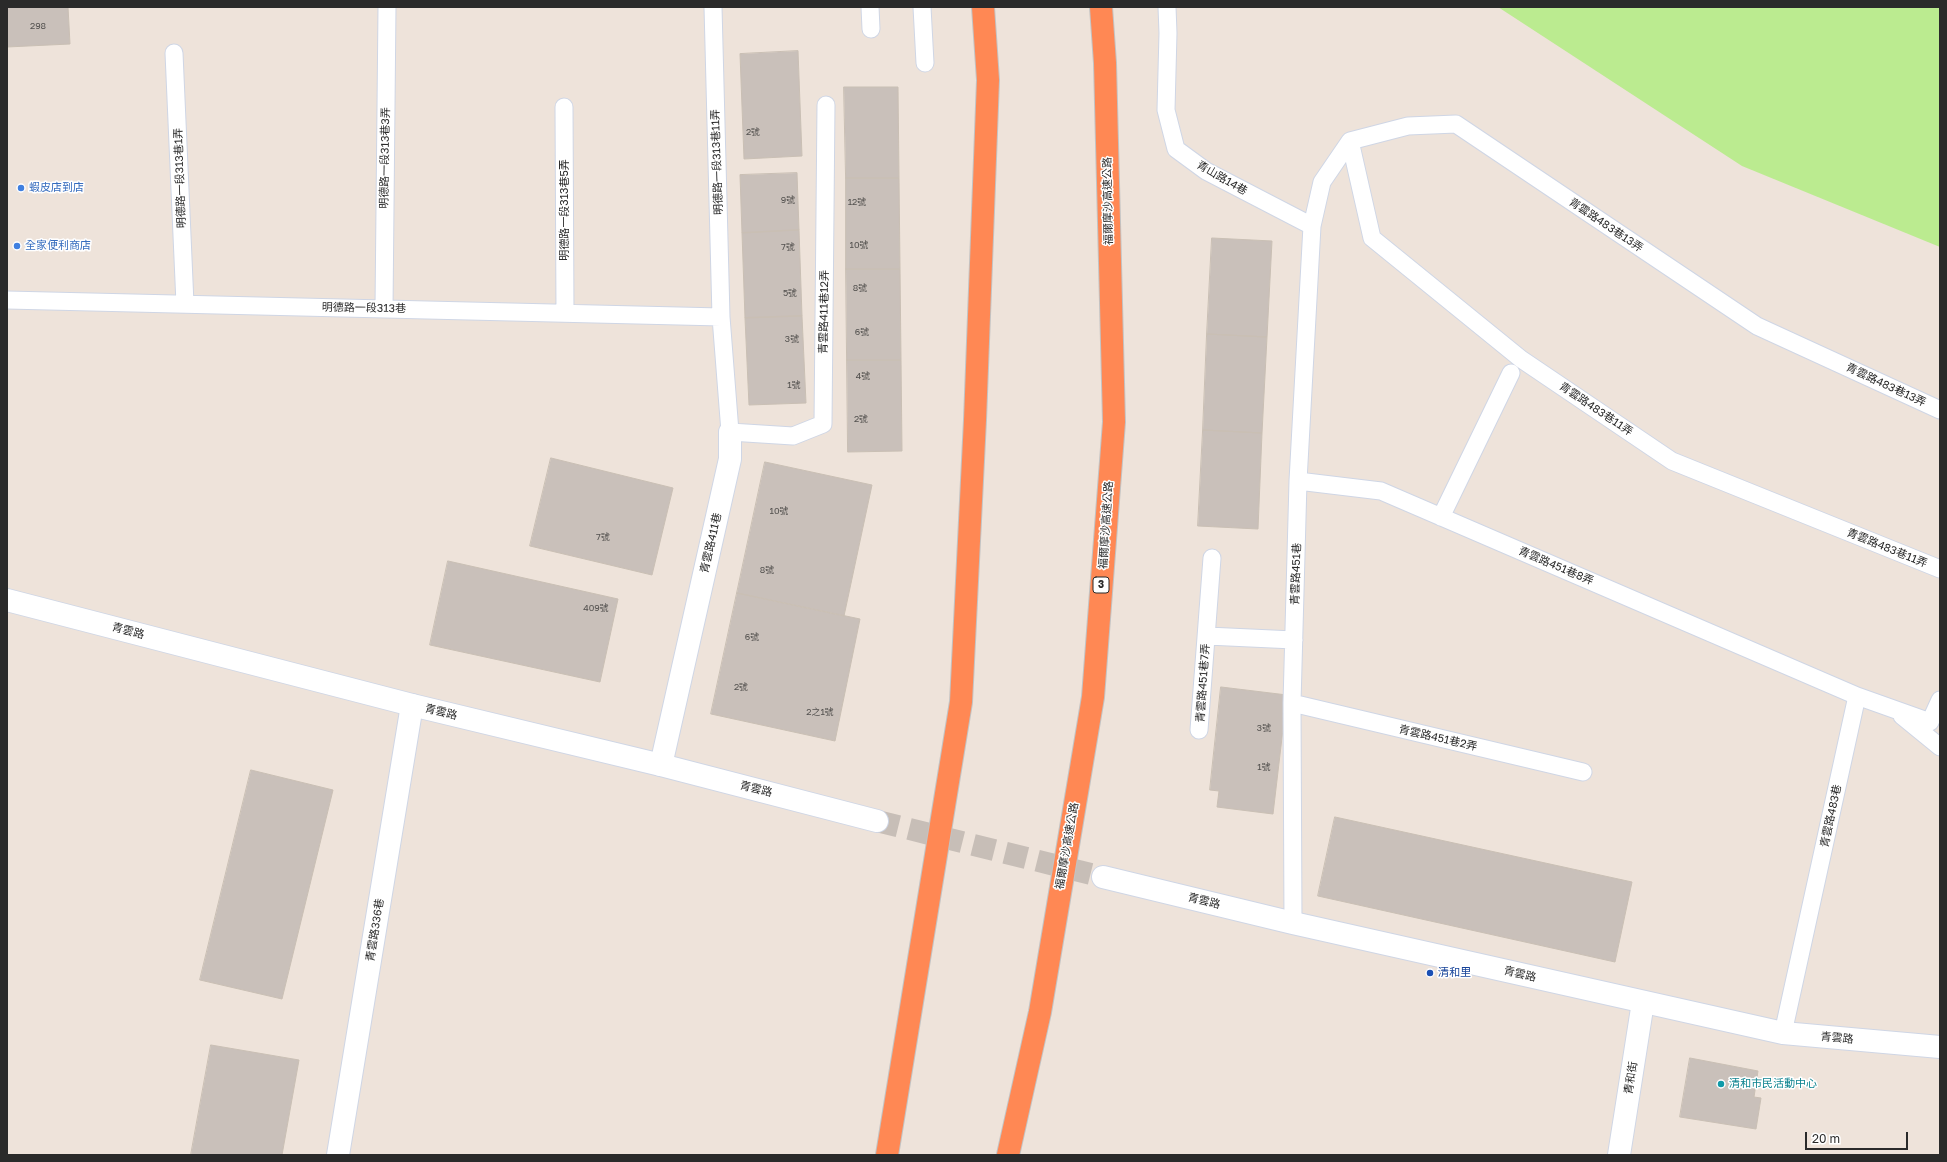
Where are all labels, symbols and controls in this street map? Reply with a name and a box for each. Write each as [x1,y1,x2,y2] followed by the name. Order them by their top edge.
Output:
[30,21,46,31] house number: 298
[378,107,392,209] street label: 明德路一段313巷3弄
[709,109,725,215] street label: 明德路一段313巷11弄
[746,127,760,137] house number: 2號
[172,128,188,228] street label: 明德路一段313巷1弄
[1101,157,1115,245] street label: 福爾摩沙高速公路
[1194,158,1250,198] street label: 青山路14巷
[558,159,572,261] street label: 明德路一段313巷5弄
[29,181,84,195] place label: 蝦皮店到店
[16,183,26,193] marker: 蝦皮店到店
[781,195,795,205] house number: 9號
[1566,195,1646,255] street label: 青雲路483巷13弄
[848,197,866,207] house number: 12號
[25,239,91,253] place label: 全家便利商店
[850,240,868,250] house number: 10號
[12,241,22,251] marker: 全家便利商店
[781,242,795,252] house number: 7號
[817,270,831,354] street label: 青雲路411巷12弄
[853,283,867,293] house number: 8號
[783,288,797,298] house number: 5號
[322,301,406,315] street label: 明德路一段313巷
[855,327,869,337] house number: 6號
[785,334,799,344] house number: 3號
[1844,361,1928,409] street label: 青雲路483巷13弄
[856,371,870,381] house number: 4號
[787,380,801,390] house number: 1號
[1557,380,1635,438] street label: 青雲路483巷11弄
[854,414,868,424] house number: 2號
[1096,481,1116,569] street label: 福爾摩沙高速公路
[770,506,788,516] house number: 10號
[698,512,724,574] street label: 青雲路411巷
[1845,526,1929,570] street label: 青雲路483巷11弄
[596,532,610,542] house number: 7號
[1288,543,1304,605] street label: 青雲路451巷
[1517,544,1595,588] street label: 青雲路451巷8弄
[760,565,774,575] house number: 8號
[1093,577,1109,593] road number: 3
[583,603,609,613] house number: 409號
[110,620,146,642] street label: 青雲路
[745,632,759,642] house number: 6號
[1194,643,1212,723] street label: 青雲路451巷7弄
[734,682,748,692] house number: 2號
[423,702,459,722] street label: 青雲路
[806,707,834,717] house number: 2之1號
[1257,723,1271,733] house number: 3號
[1398,723,1478,753] street label: 青雲路451巷2弄
[1257,762,1271,772] house number: 1號
[738,779,774,799] street label: 青雲路
[1818,783,1844,849] street label: 青雲路483巷
[1053,802,1081,890] street label: 福爾摩沙高速公路
[1186,891,1222,911] street label: 青雲路
[364,898,386,962] street label: 青雲路336巷
[1502,964,1538,984] street label: 青雲路
[1438,966,1471,980] place label: 清和里
[1425,968,1435,978] marker: 清和里
[1820,1030,1854,1046] street label: 青雲路
[1622,1061,1640,1095] street label: 青和街
[1729,1077,1817,1091] place label: 清和市民活動中心
[1716,1079,1726,1089] marker: 清和市民活動中心
[1807,1124,1910,1150] scale bar
[1812,1131,1840,1146] text: 20 m

